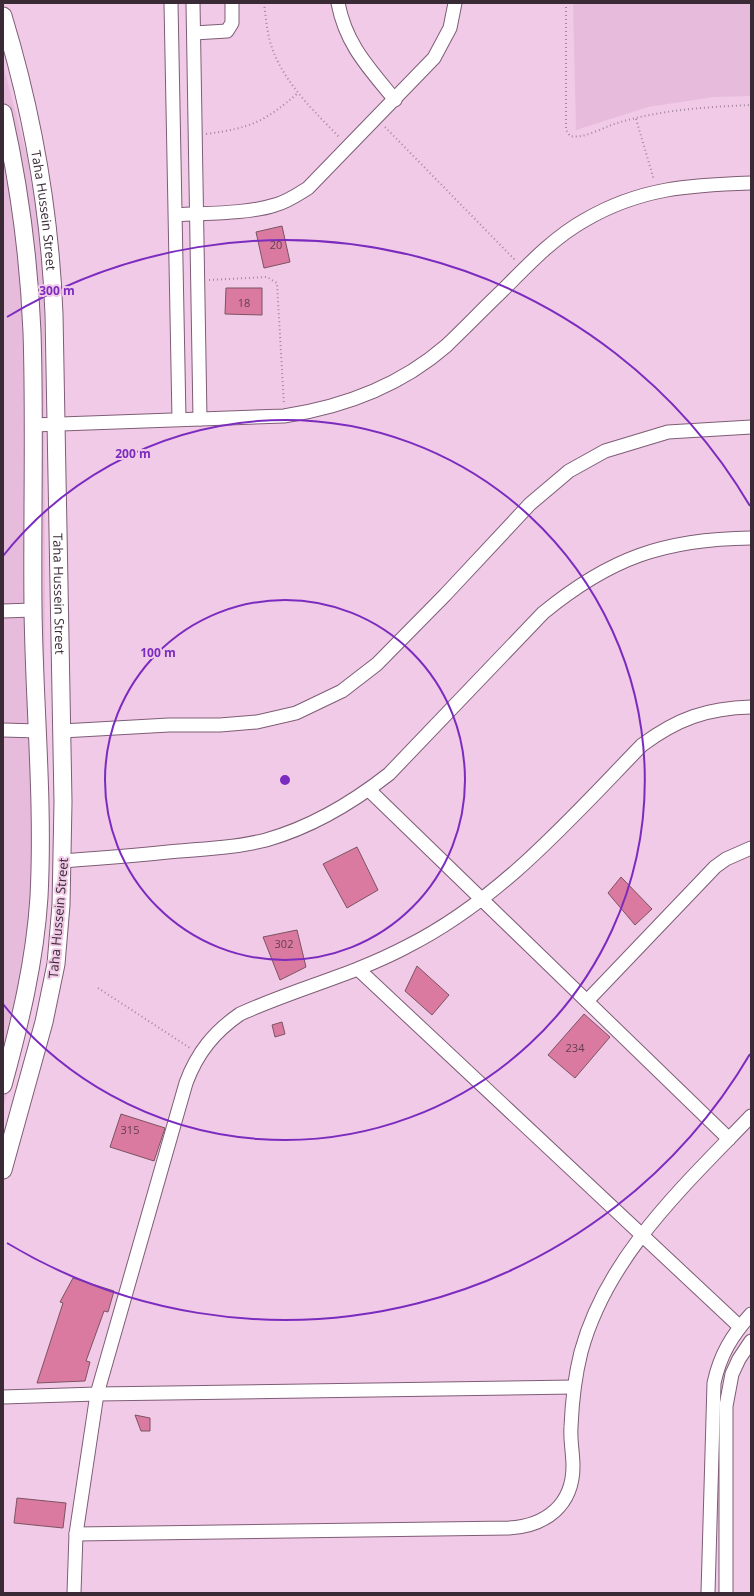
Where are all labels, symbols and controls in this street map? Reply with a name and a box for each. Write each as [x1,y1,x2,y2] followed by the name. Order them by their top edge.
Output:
[27,149,60,272] street label: Taha Hussein Street
[270,237,282,252] house number: 20
[39,282,75,299] text: 300 m
[238,295,250,310] house number: 18
[115,445,151,462] text: 200 m
[49,533,69,655] street label: Taha Hussein Street
[140,644,176,661] text: 100 m
[278,773,292,787] centre of rings
[44,857,72,979] street label: Taha Hussein Street
[275,936,293,951] house number: 302
[566,1040,585,1055] house number: 234
[121,1122,139,1137] house number: 315

